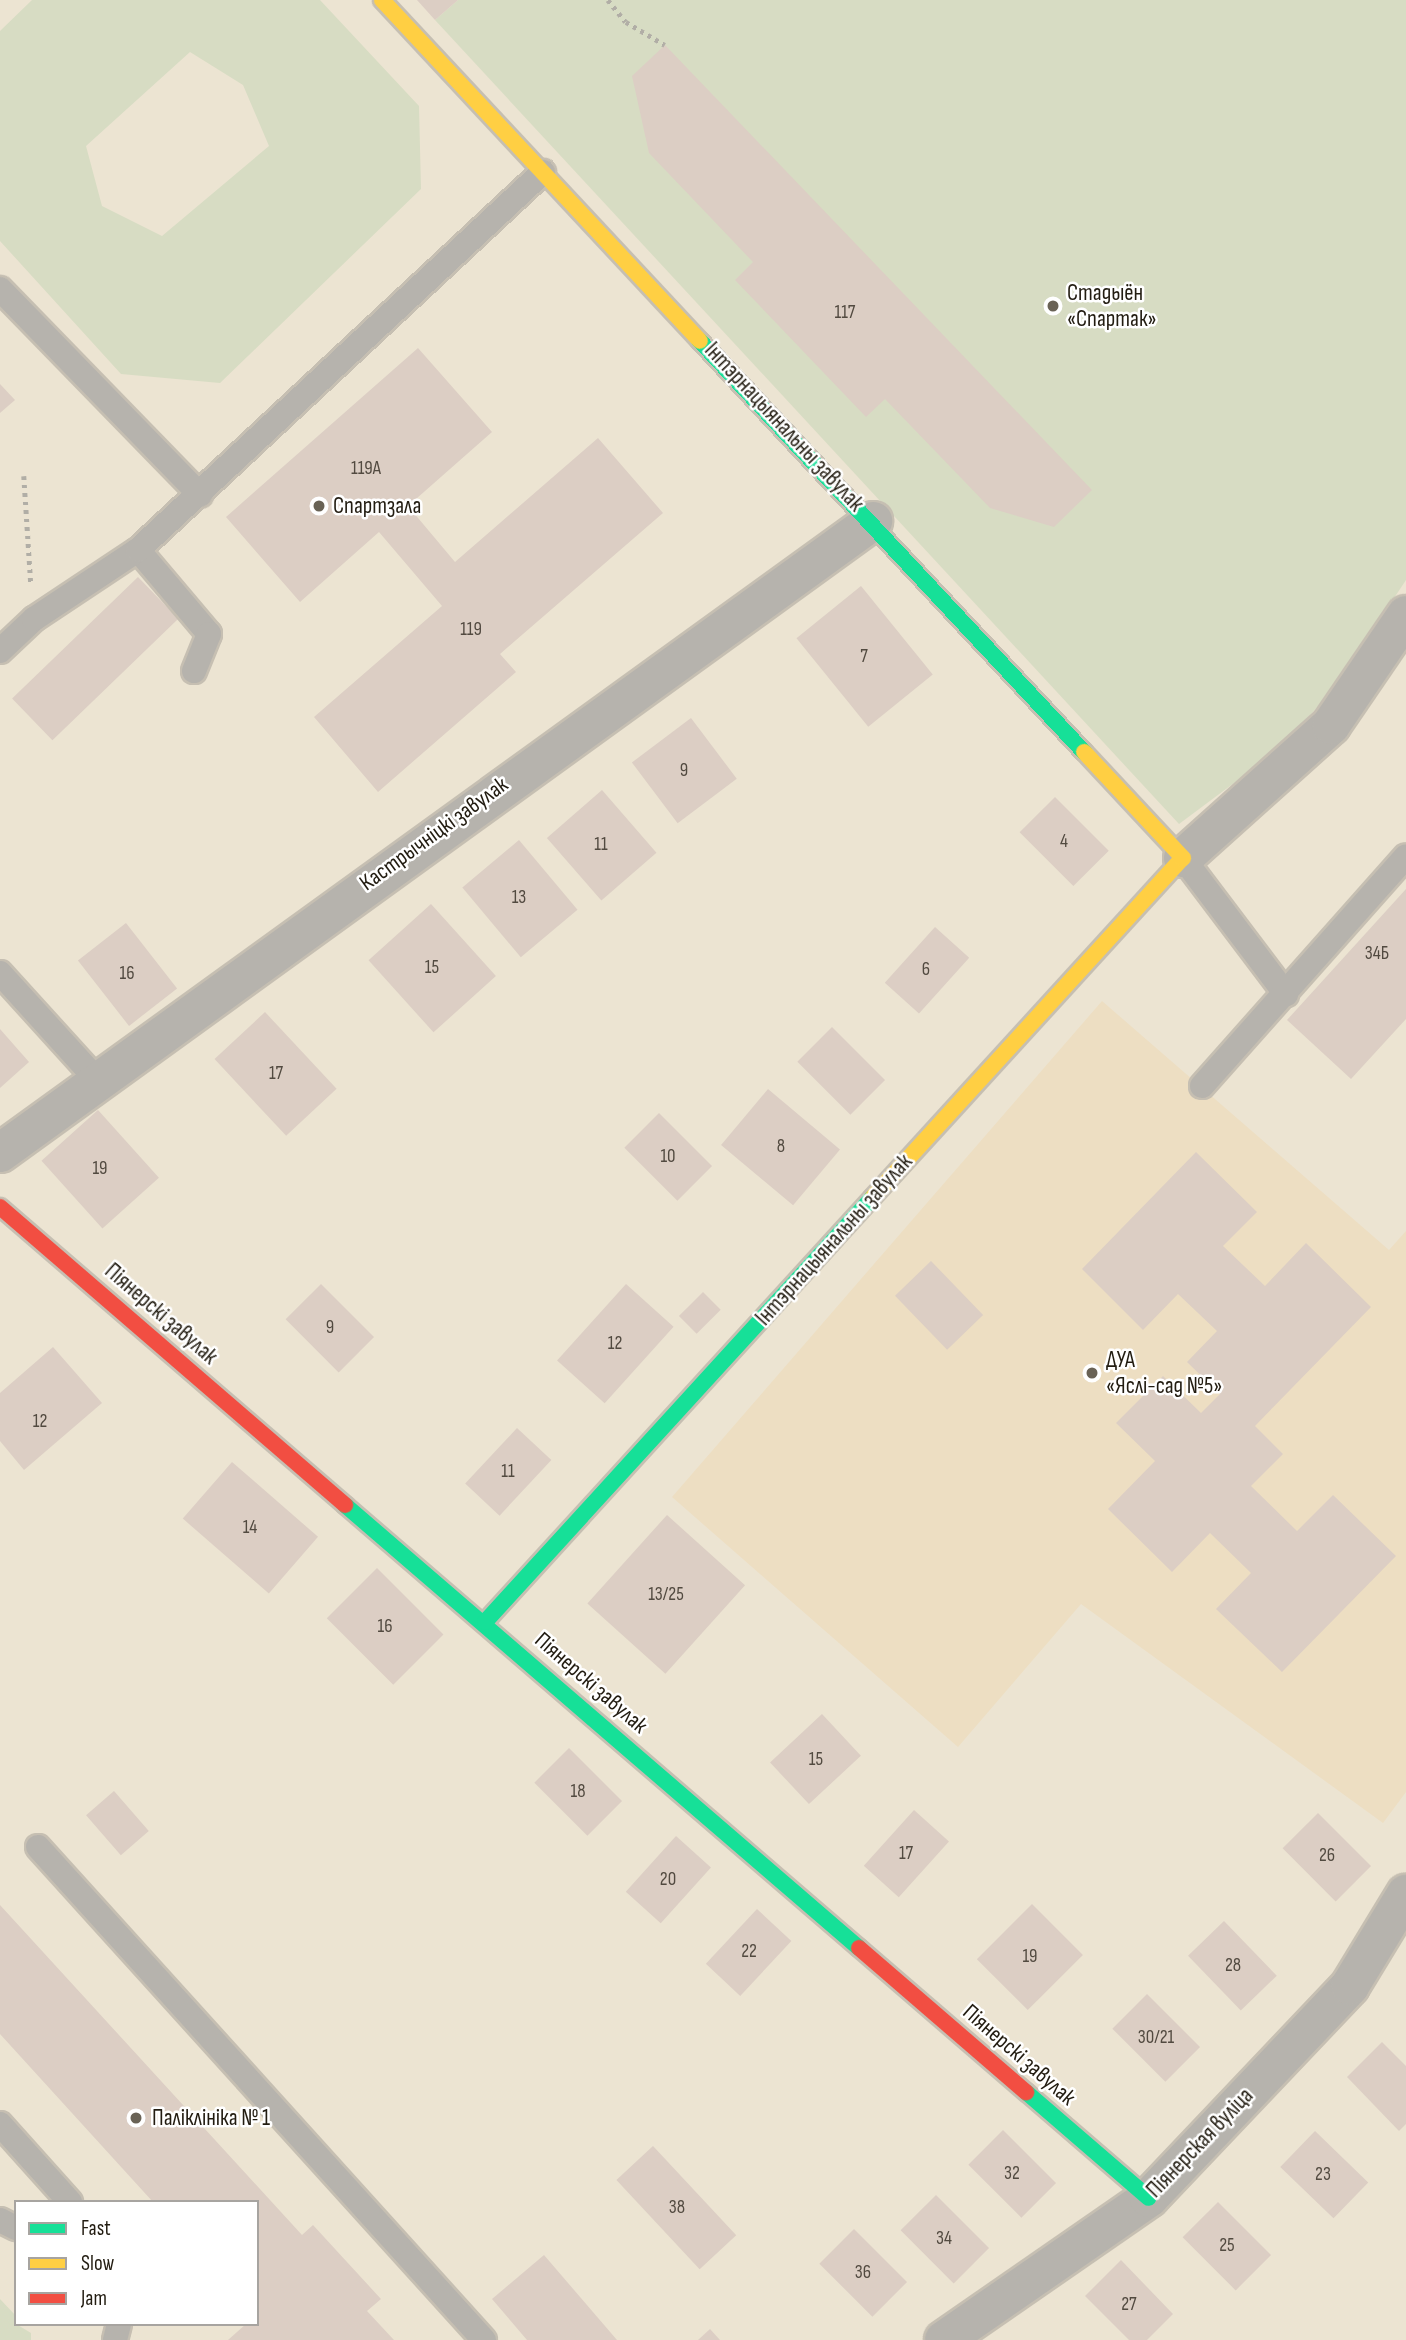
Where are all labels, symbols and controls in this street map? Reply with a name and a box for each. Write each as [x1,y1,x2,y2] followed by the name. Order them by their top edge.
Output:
[1067,279,1157,333] place label: Стадыён «Спартак»
[1045,298,1061,314] marker: Стадыён «Спартак»
[835,302,855,324] house number: 117
[699,337,869,517] street label: Інтэрнацыянальны завулак
[351,458,381,480] house number: 119А
[333,492,421,520] place label: Спартзала
[311,498,327,514] marker: Спартзала
[460,619,482,641] house number: 119
[860,646,868,668] house number: 7
[680,760,688,782] house number: 9
[355,771,513,897] street label: Кастрычніцкі завулак
[1060,831,1068,853] house number: 4
[594,834,608,856] house number: 11
[512,887,526,909] house number: 13
[1365,943,1389,965] house number: 34Б
[425,957,439,979] house number: 15
[922,959,930,981] house number: 6
[120,963,134,985] house number: 16
[269,1063,283,1085] house number: 17
[777,1136,785,1158] house number: 8
[660,1146,676,1168] house number: 10
[750,1149,918,1331] street label: Інтэрнацыянальны завулак
[92,1158,108,1180] house number: 19
[99,1257,223,1371] street label: Піянерскі завулак
[326,1317,334,1339] house number: 9
[608,1333,622,1355] house number: 12
[1106,1346,1222,1400] place label: ДУА «Яслі-сад №5»
[1084,1365,1100,1381] marker: ДУА «Яслі-сад №5»
[33,1411,47,1433] house number: 12
[501,1461,515,1483] house number: 11
[243,1517,257,1539] house number: 14
[648,1584,684,1606] house number: 13/25
[378,1616,392,1638] house number: 16
[529,1626,653,1740] street label: Піянерскі завулак
[809,1749,823,1771] house number: 15
[571,1781,585,1803] house number: 18
[899,1843,913,1865] house number: 17
[1319,1845,1335,1867] house number: 26
[660,1869,676,1891] house number: 20
[741,1941,757,1963] house number: 22
[1022,1946,1038,1968] house number: 19
[1225,1955,1241,1977] house number: 28
[957,1998,1081,2112] street label: Піянерскі завулак
[1138,2027,1174,2049] house number: 30/21
[1141,2082,1259,2204] street label: Піянерская вуліца
[152,2104,270,2132] place label: Паліклініка № 1
[126,2108,146,2128] marker: Паліклініка № 1
[1004,2163,1020,2185] house number: 32
[1315,2164,1331,2186] house number: 23
[669,2197,685,2219] house number: 38
[14,2200,259,2326] legend
[81,2216,111,2241] text: Fast
[936,2228,952,2250] house number: 34
[1219,2235,1235,2257] house number: 25
[81,2251,114,2276] text: Slow
[855,2262,871,2284] house number: 36
[81,2286,107,2311] text: Jam
[1121,2294,1137,2316] house number: 27

